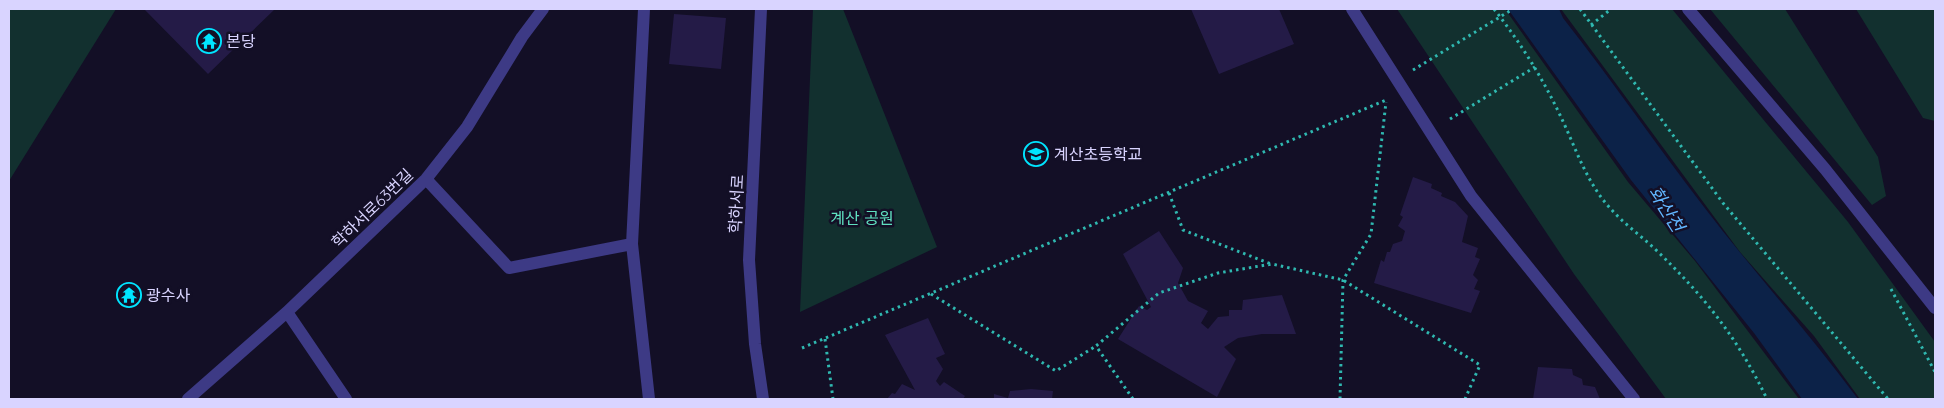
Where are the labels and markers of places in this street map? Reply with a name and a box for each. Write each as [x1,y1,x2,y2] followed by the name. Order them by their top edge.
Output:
[196,28,222,54] temple icon: 본당
[226,31,256,51] place label: 본당
[1023,141,1049,167] school or university icon: 계산초등학교
[1054,144,1142,164] place label: 계산초등학교
[116,282,142,308] temple icon: 광수사
[146,285,190,305] place label: 광수사

